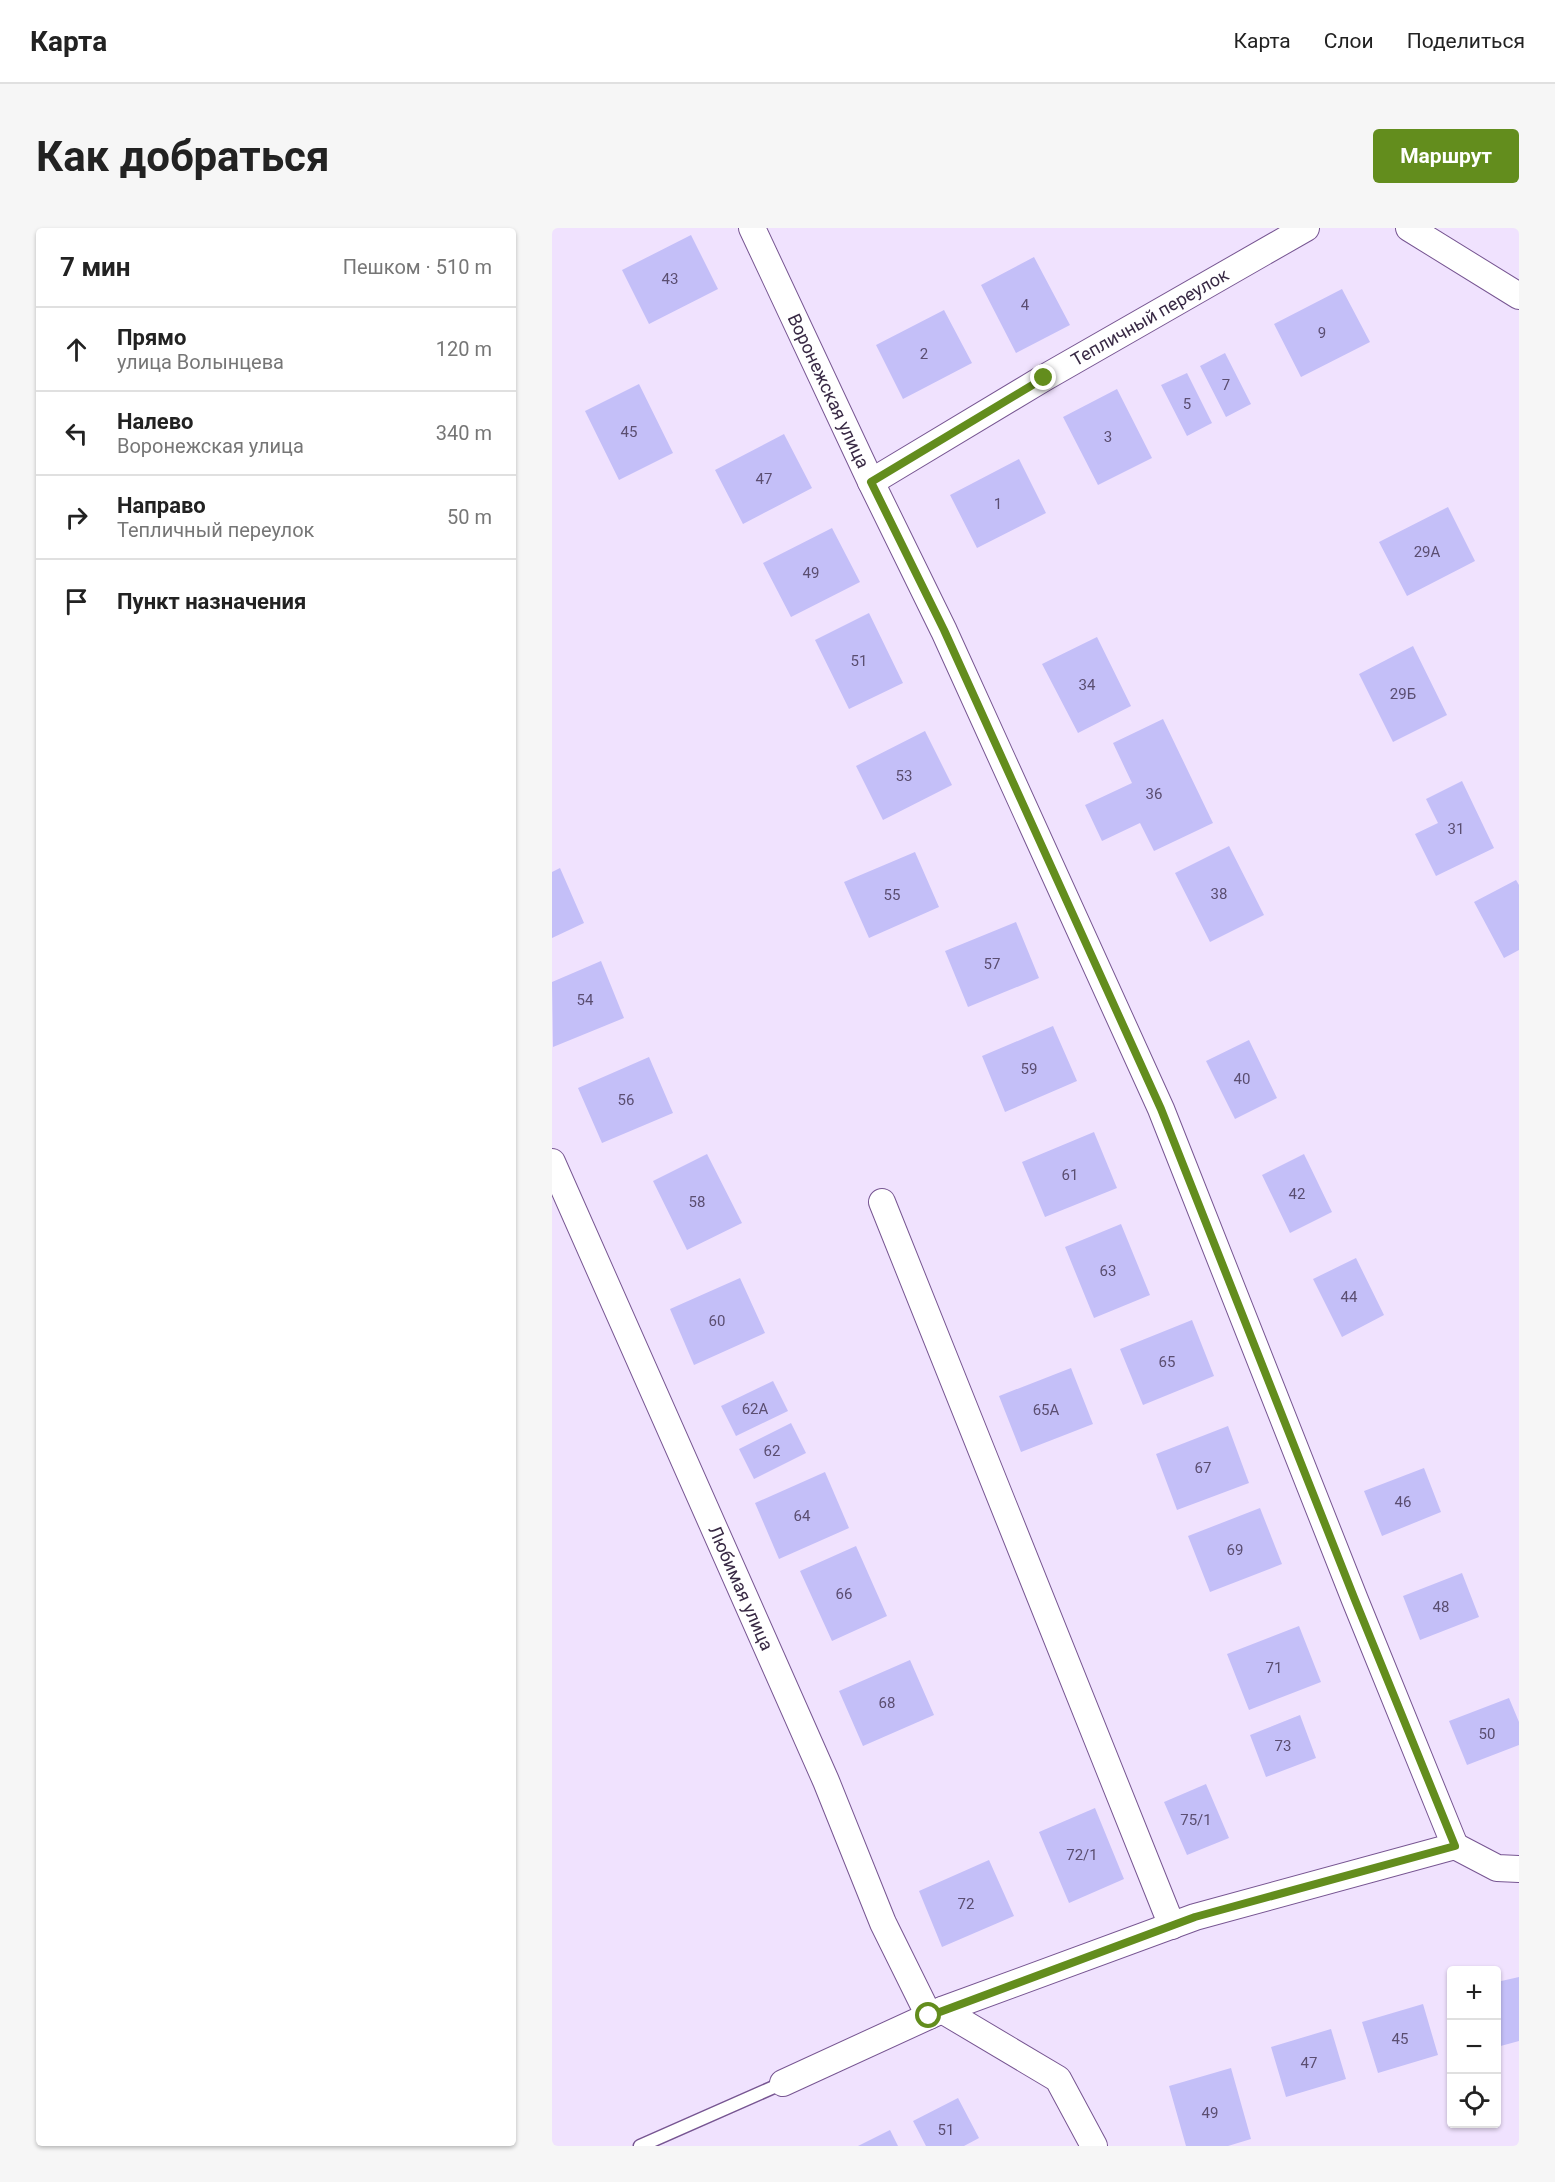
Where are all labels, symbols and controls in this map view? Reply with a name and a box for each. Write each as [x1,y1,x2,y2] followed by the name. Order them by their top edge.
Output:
[30,25,107,58] text: Карта
[1234,29,1291,53] text: Карта
[1324,29,1374,53] text: Слои
[1407,29,1525,53] text: Поделиться
[1373,129,1519,183] button: Маршрут
[36,132,330,181] text: Как добраться
[60,252,131,282] text: 7 мин
[343,255,492,279] text: Пешком · 510 m
[1067,263,1232,370] street label: Тепличный переулок
[662,270,678,288] house number: 43
[1021,296,1030,314] house number: 4
[784,310,874,471] street label: Воронежская улица
[1318,324,1326,342] house number: 9
[117,325,186,350] text: Прямо
[60,333,93,366] icon: ahead
[436,337,492,361] text: 120 m
[920,345,928,363] house number: 2
[117,350,284,374] text: улица Волынцева
[1030,364,1056,390] route end
[1222,376,1230,394] house number: 7
[1183,395,1191,413] house number: 5
[117,409,194,434] text: Налево
[60,417,93,450] icon: left
[436,421,492,445] text: 340 m
[621,423,637,441] house number: 45
[1104,428,1112,446] house number: 3
[117,434,304,458] text: Воронежская улица
[756,470,772,488] house number: 47
[117,493,206,518] text: Направо
[994,495,1002,513] house number: 1
[60,501,93,534] icon: right
[447,505,492,529] text: 50 m
[117,518,314,542] text: Тепличный переулок
[1414,543,1441,561] house number: 29А
[803,564,819,582] house number: 49
[60,585,93,618] icon: arrive
[117,589,306,614] text: Пункт назначения
[851,652,867,670] house number: 51
[1079,676,1096,694] house number: 34
[1390,685,1416,703] house number: 29Б
[896,767,912,785] house number: 53
[1146,785,1162,803] house number: 36
[1448,820,1464,838] house number: 31
[1211,885,1227,903] house number: 38
[884,886,900,904] house number: 55
[984,955,1000,973] house number: 57
[577,991,594,1009] house number: 54
[1021,1060,1037,1078] house number: 59
[1234,1070,1250,1088] house number: 40
[618,1091,634,1109] house number: 56
[1062,1166,1078,1184] house number: 61
[1289,1185,1305,1203] house number: 42
[689,1193,705,1211] house number: 58
[1100,1262,1116,1280] house number: 63
[1341,1288,1358,1306] house number: 44
[709,1312,725,1330] house number: 60
[1159,1353,1175,1371] house number: 65
[742,1400,769,1418] house number: 62А
[1033,1401,1060,1419] house number: 65А
[764,1442,780,1460] house number: 62
[1195,1459,1211,1477] house number: 67
[1395,1493,1411,1511] house number: 46
[794,1507,811,1525] house number: 64
[704,1522,778,1654] street label: Любимая улица
[1227,1541,1243,1559] house number: 69
[836,1585,852,1603] house number: 66
[1433,1598,1449,1616] house number: 48
[1266,1659,1282,1677] house number: 71
[879,1694,895,1712] house number: 68
[1479,1725,1495,1743] house number: 50
[1275,1737,1291,1755] house number: 73
[1180,1811,1212,1829] house number: 75/1
[1066,1846,1098,1864] house number: 72/1
[958,1895,974,1913] house number: 72
[1447,1966,1501,2128] map controls
[1447,1966,1501,2020] button: +
[915,2002,941,2028] route start
[1447,2020,1501,2074] button: −
[1392,2030,1408,2048] house number: 45
[1301,2054,1317,2072] house number: 47
[1447,2074,1501,2128] button: locate
[1202,2104,1218,2122] house number: 49
[938,2121,954,2139] house number: 51

